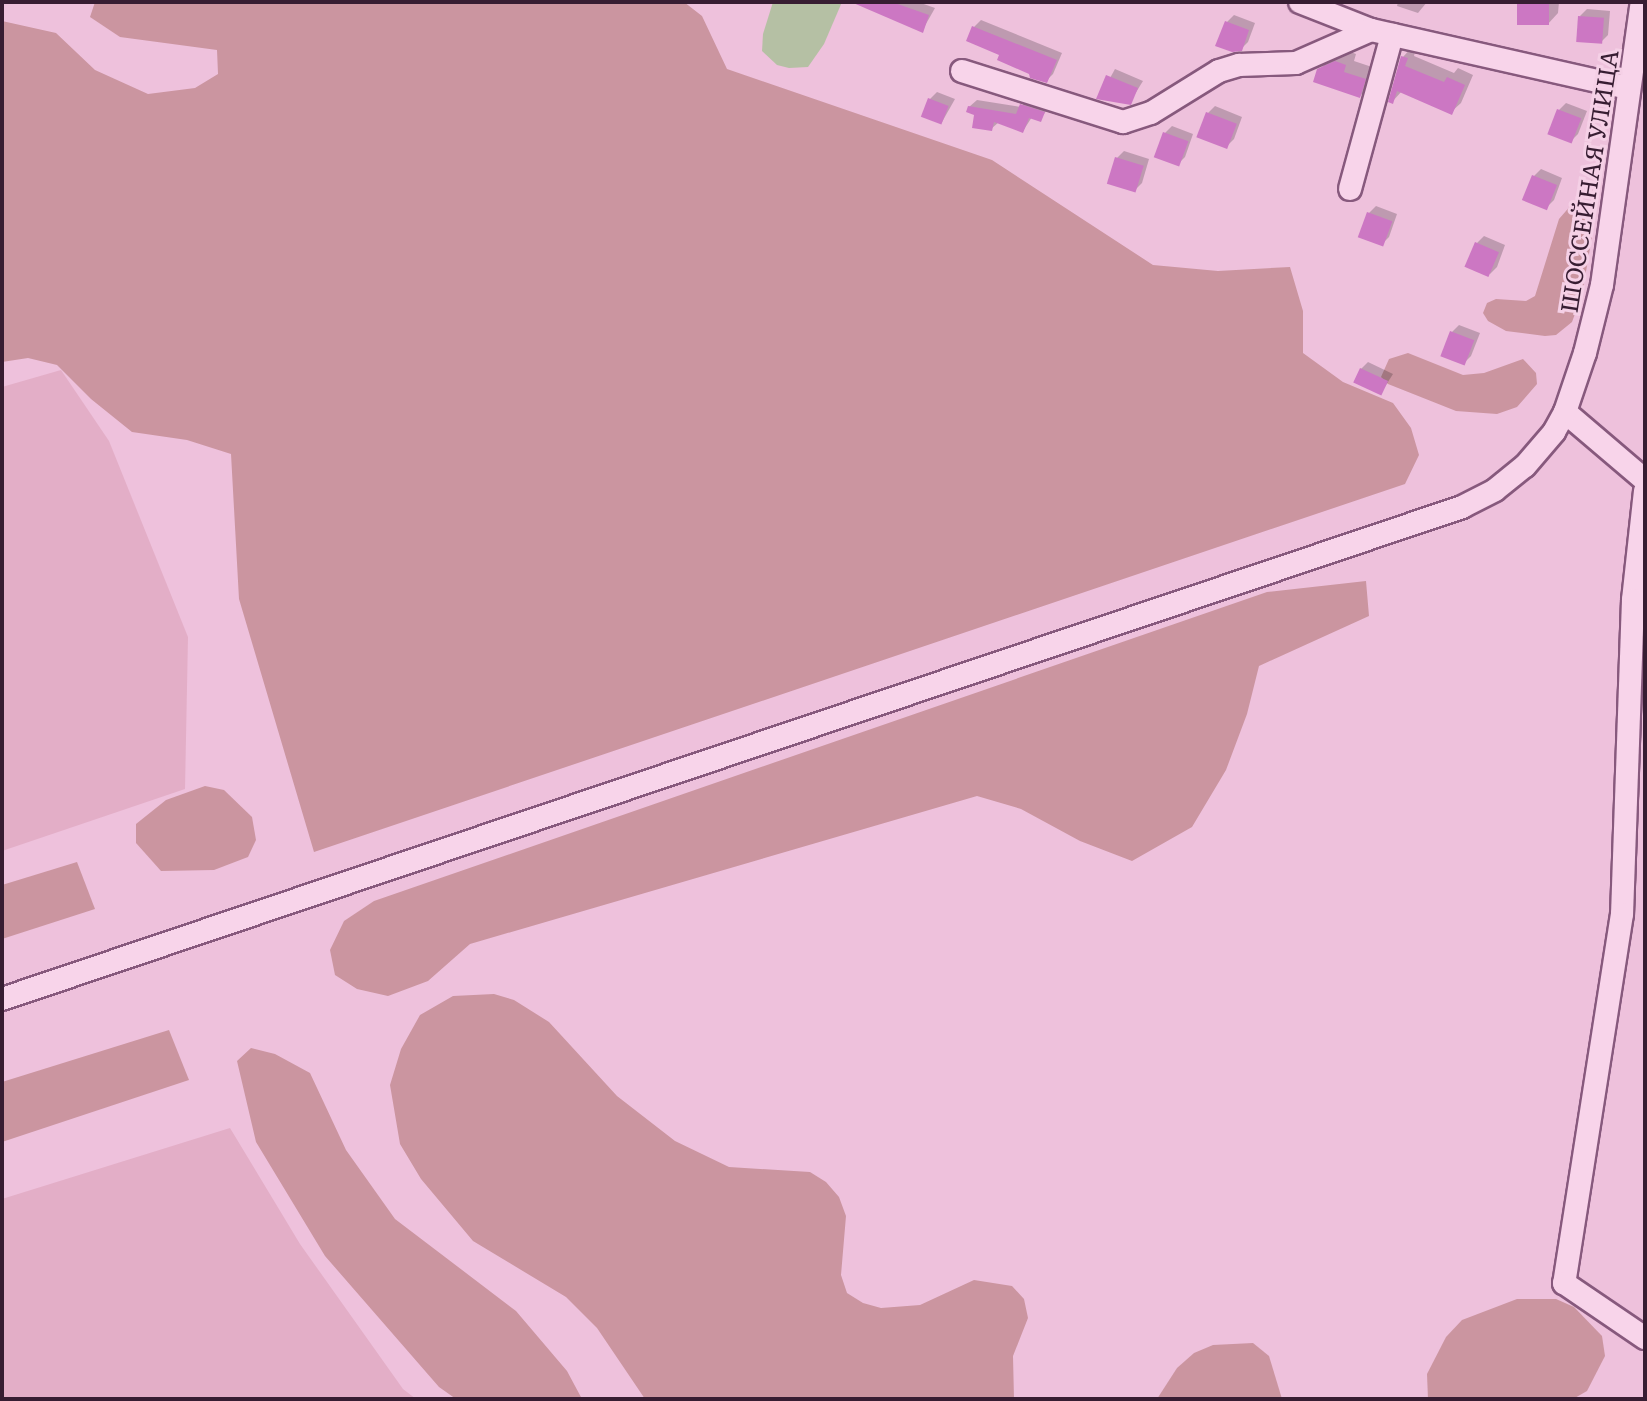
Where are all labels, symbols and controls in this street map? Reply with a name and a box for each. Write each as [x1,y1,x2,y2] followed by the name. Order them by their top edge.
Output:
[1553,47,1623,315] street label: ШОССЕЙНАЯ УЛИЦА

